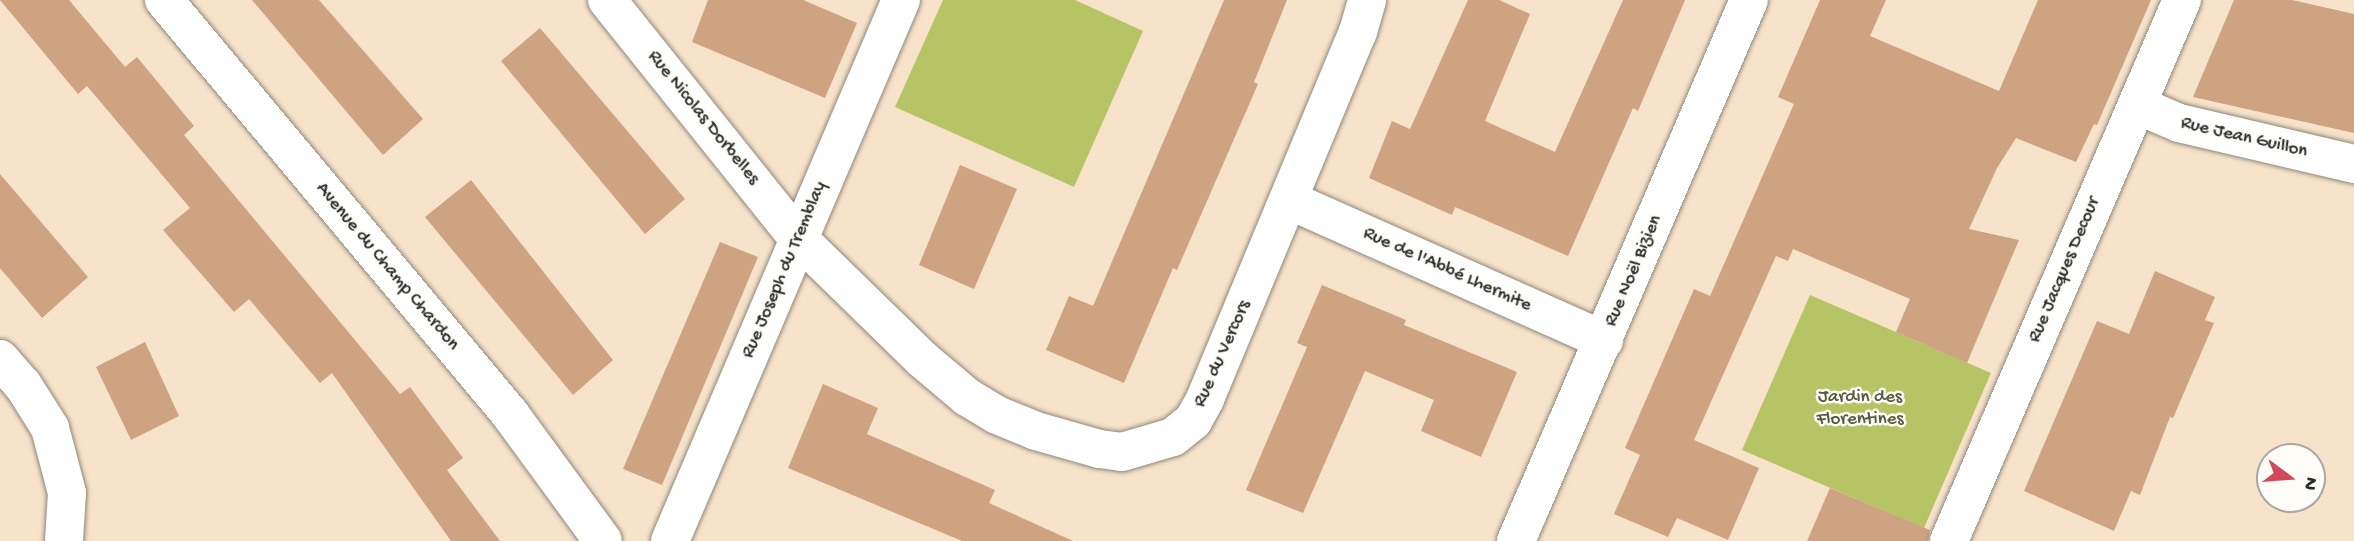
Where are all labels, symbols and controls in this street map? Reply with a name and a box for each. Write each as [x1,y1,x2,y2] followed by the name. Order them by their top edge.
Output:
[642,46,764,190] street label: Rue Nicolas Dorbelles
[2178,112,2310,164] street label: Rue Jean Guillon
[310,178,464,356] street label: Avenue du Champ Chardon
[737,178,833,362] street label: Rue Joseph du Tremblay
[2024,194,2106,346] street label: Rue Jacques Decour
[1600,212,1668,330] street label: Rue Noël Bizien
[1359,223,1535,317] street label: Rue de l'Abbé Lhermite
[1189,297,1257,411] street label: Rue du Vercors
[1816,387,1904,431] park label: Jardin des Florentines
[2256,443,2326,513] north arrow
[2297,474,2323,493] text: N

